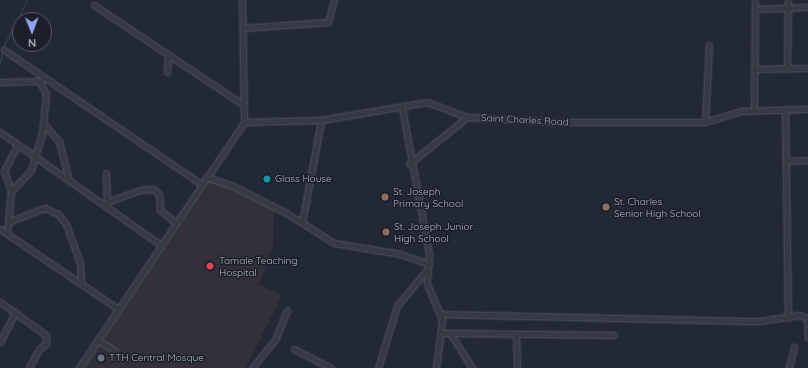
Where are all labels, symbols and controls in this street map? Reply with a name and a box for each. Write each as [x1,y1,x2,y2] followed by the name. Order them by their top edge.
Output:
[12,12,52,52] north arrow
[28,36,36,50] text: N
[481,112,569,128] street label: Saint Charles Road
[275,173,332,185] place label: Glass House
[262,174,272,184] marker: Glass House
[393,185,463,208] place label: St. Joseph Primary School
[380,192,390,202] marker: St. Joseph Primary School
[614,195,701,218] place label: St. Charles Senior High School
[601,202,611,212] marker: St. Charles Senior High School
[394,220,473,244] place label: St. Joseph Junior High School
[381,227,391,237] marker: St. Joseph Junior High School
[219,254,297,278] place label: Tamale Teaching Hospital
[204,260,216,272] marker: Tamale Teaching Hospital
[109,352,204,364] place label: TTH Central Mosque
[96,353,106,363] marker: TTH Central Mosque

